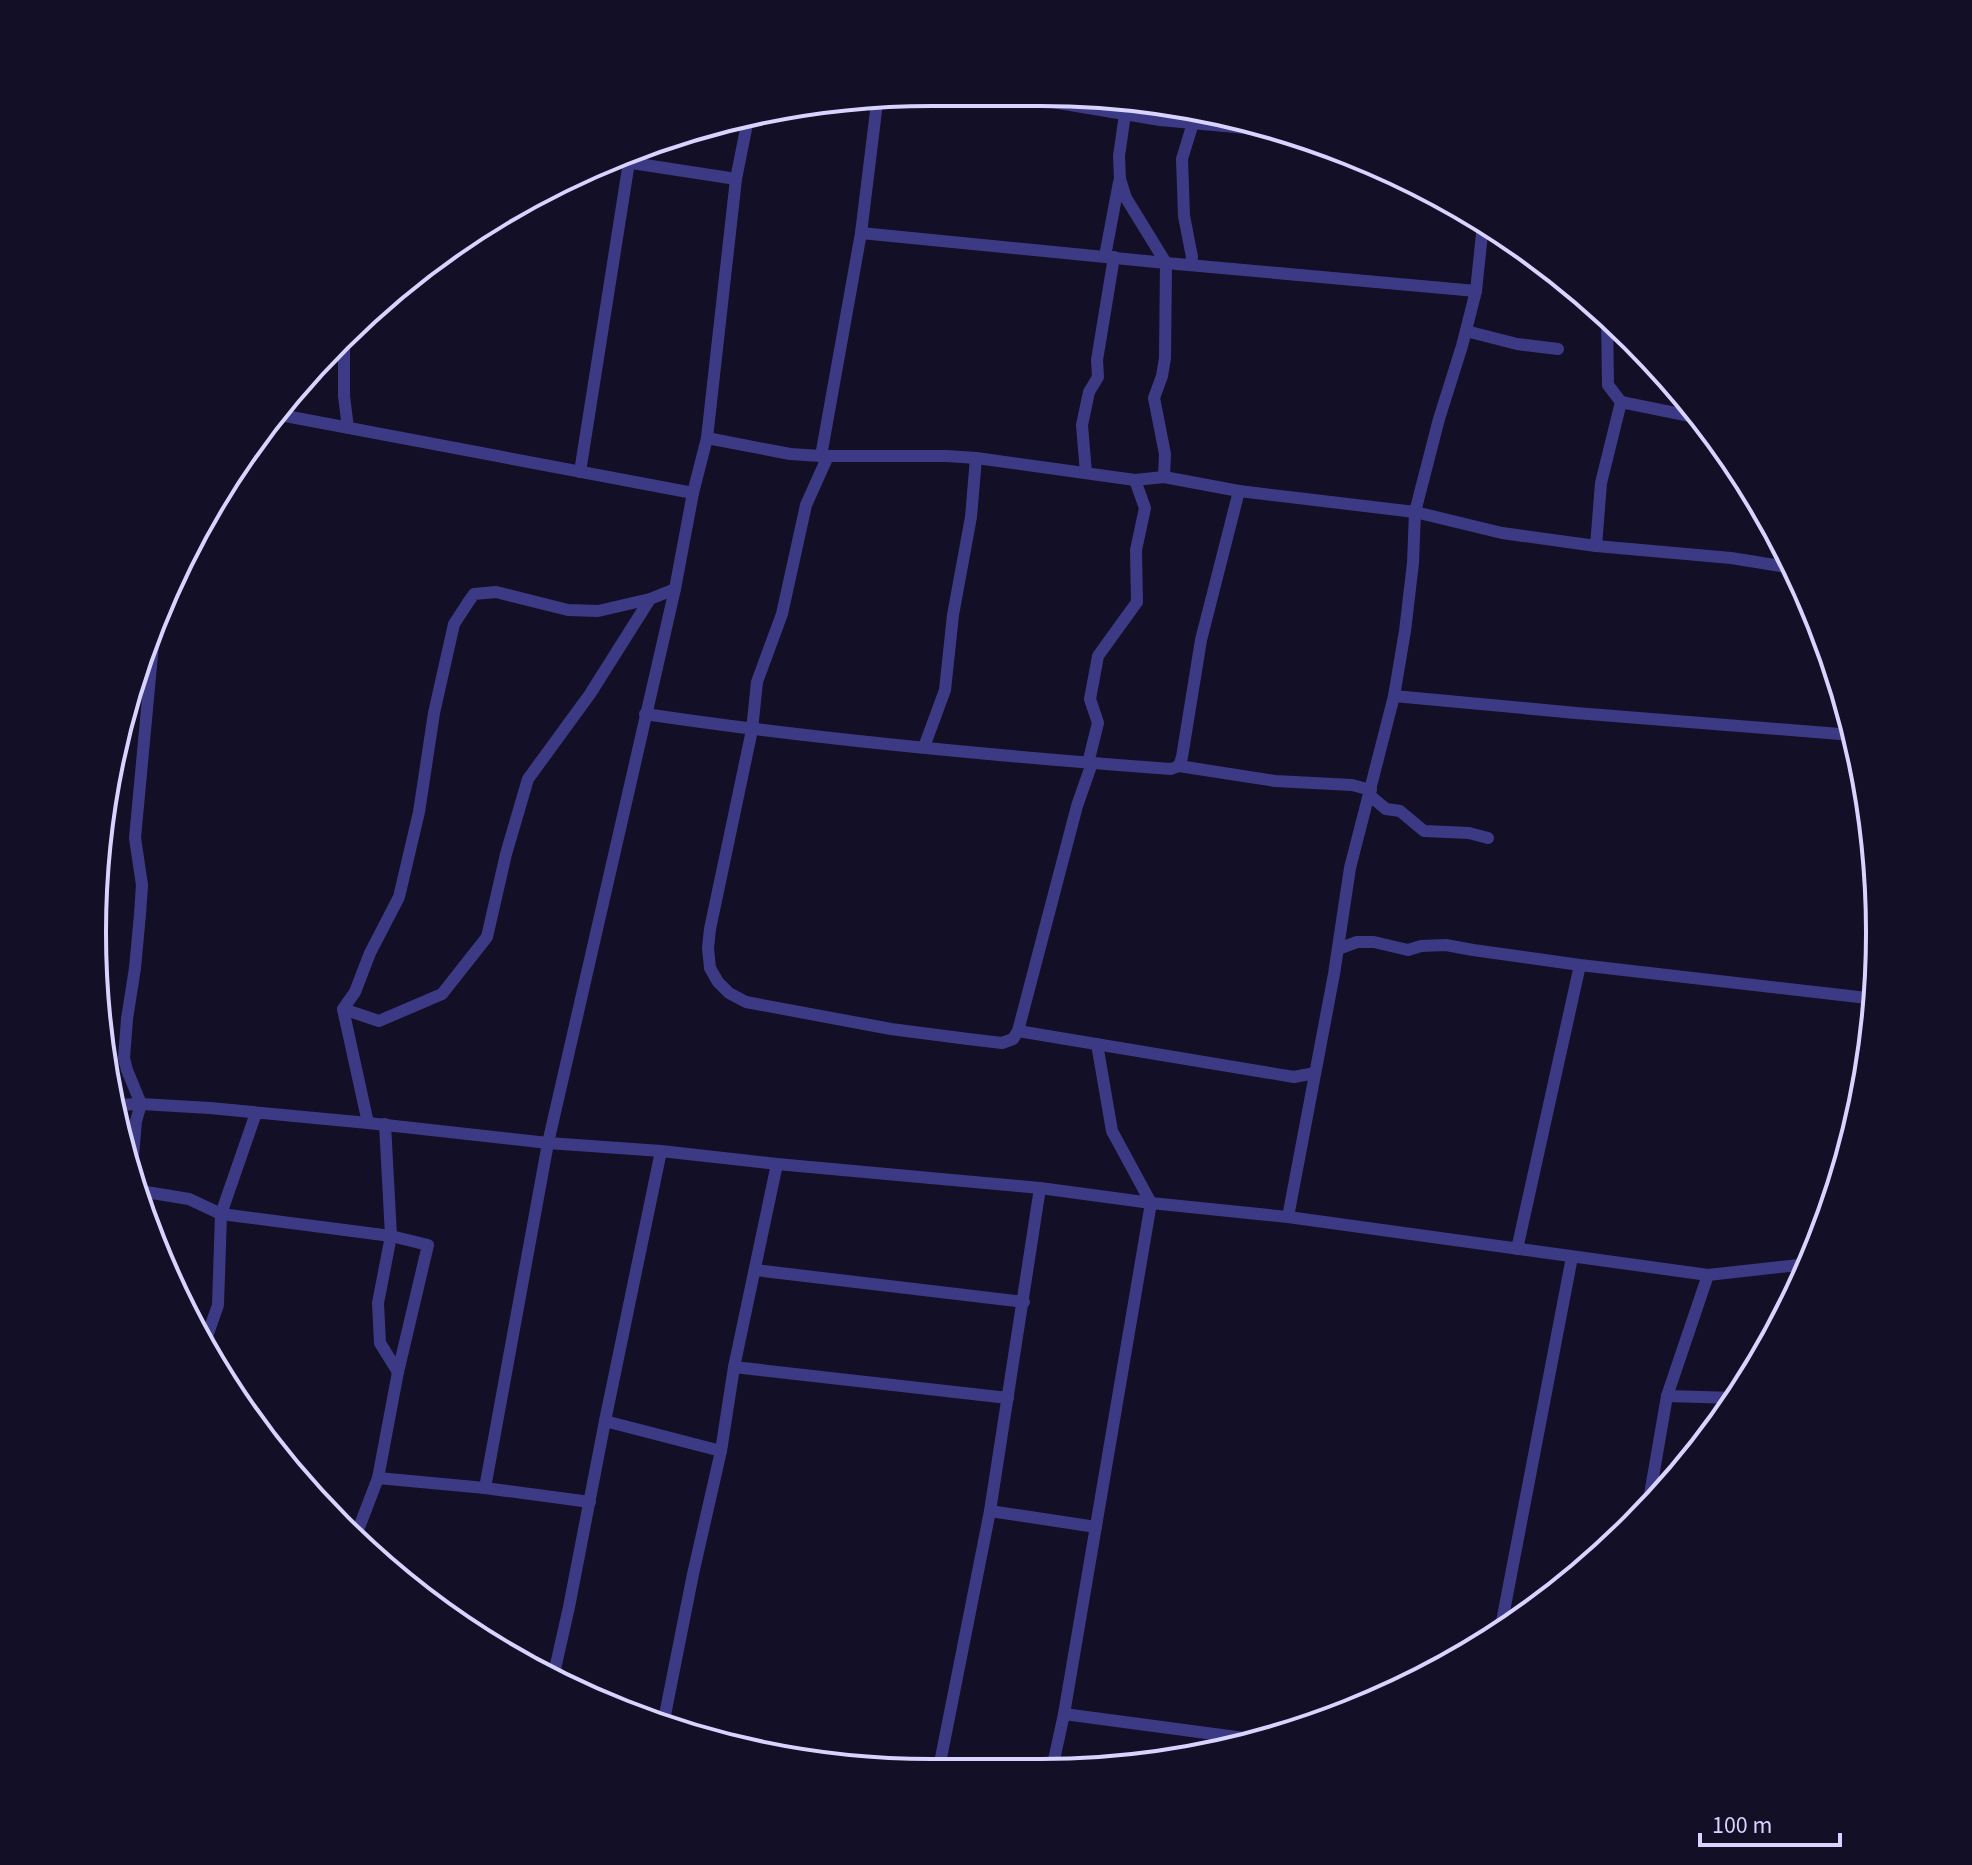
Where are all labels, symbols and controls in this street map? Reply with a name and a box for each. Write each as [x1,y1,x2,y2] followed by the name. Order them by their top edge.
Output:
[1700,1797,1840,1847] scale bar
[1712,1808,1772,1843] text: 100 m

